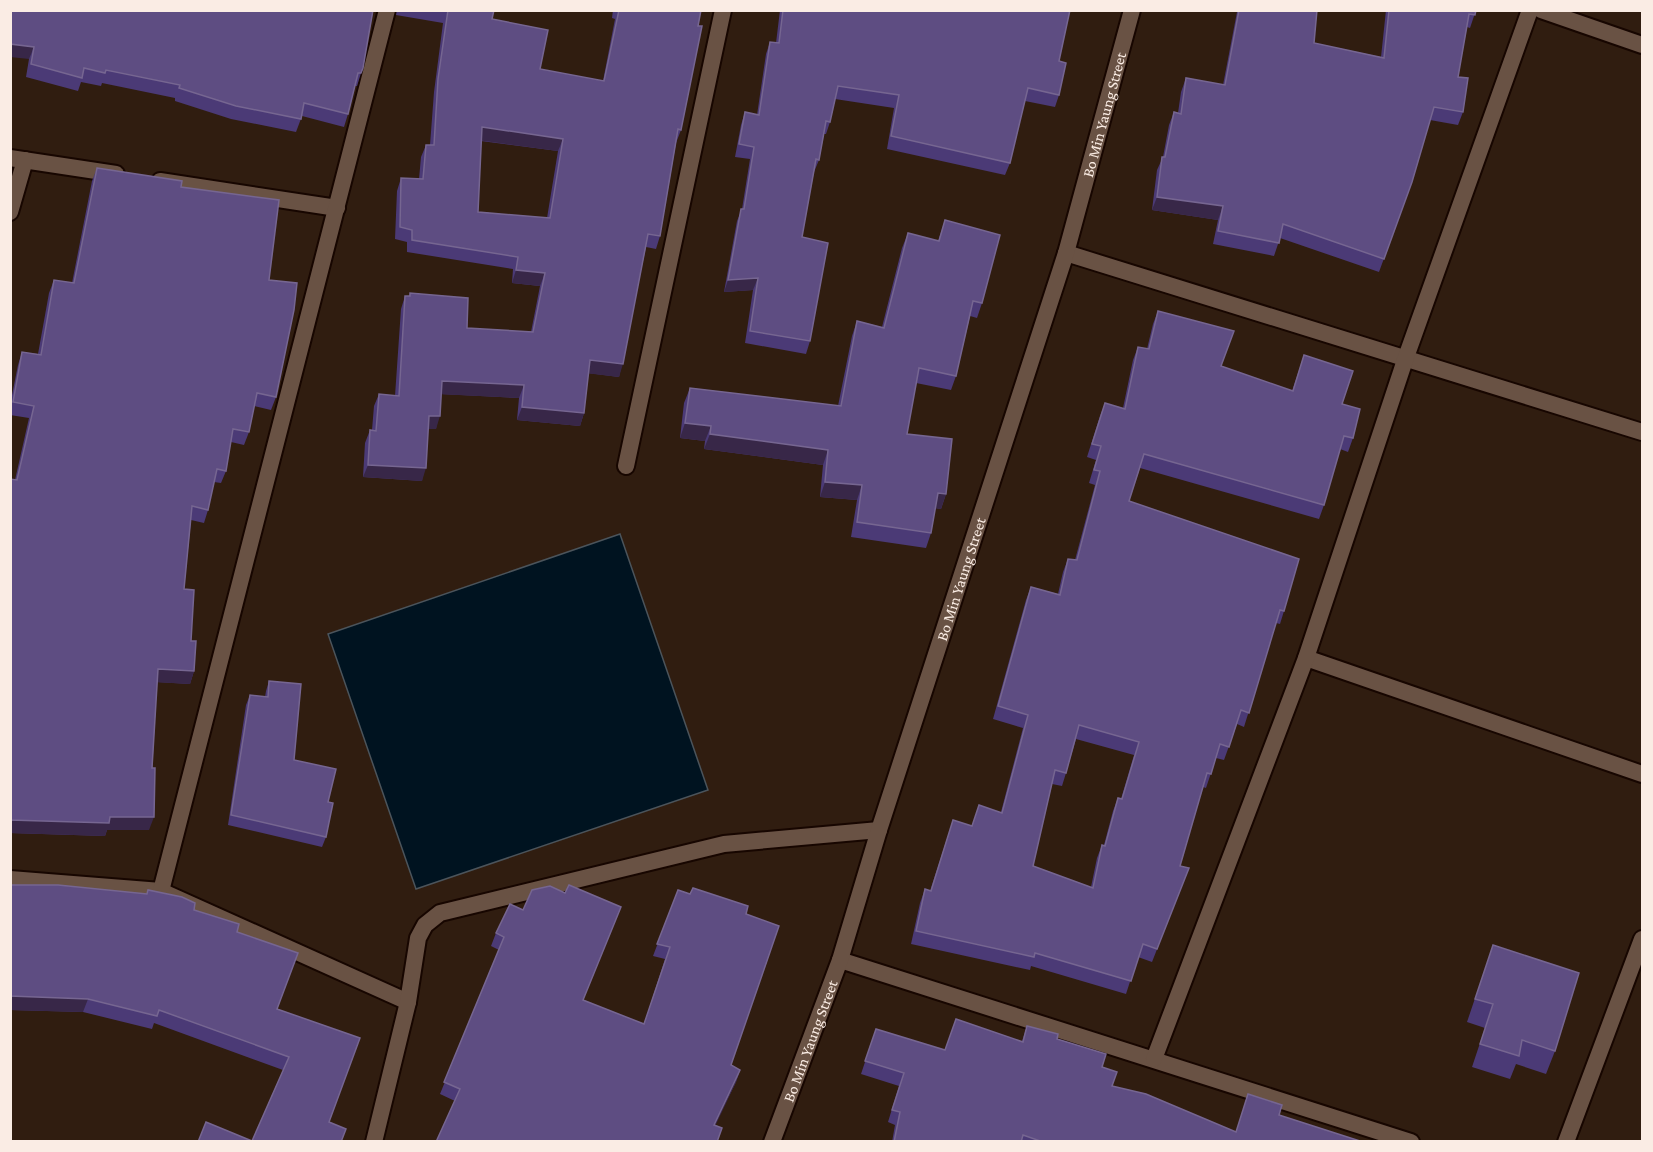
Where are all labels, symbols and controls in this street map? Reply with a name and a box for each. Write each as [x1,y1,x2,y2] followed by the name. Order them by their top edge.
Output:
[1079,50,1129,179] street label: Bo Min Yaung Street
[933,514,989,643] street label: Bo Min Yaung Street
[780,977,841,1104] street label: Bo Min Yaung Street

